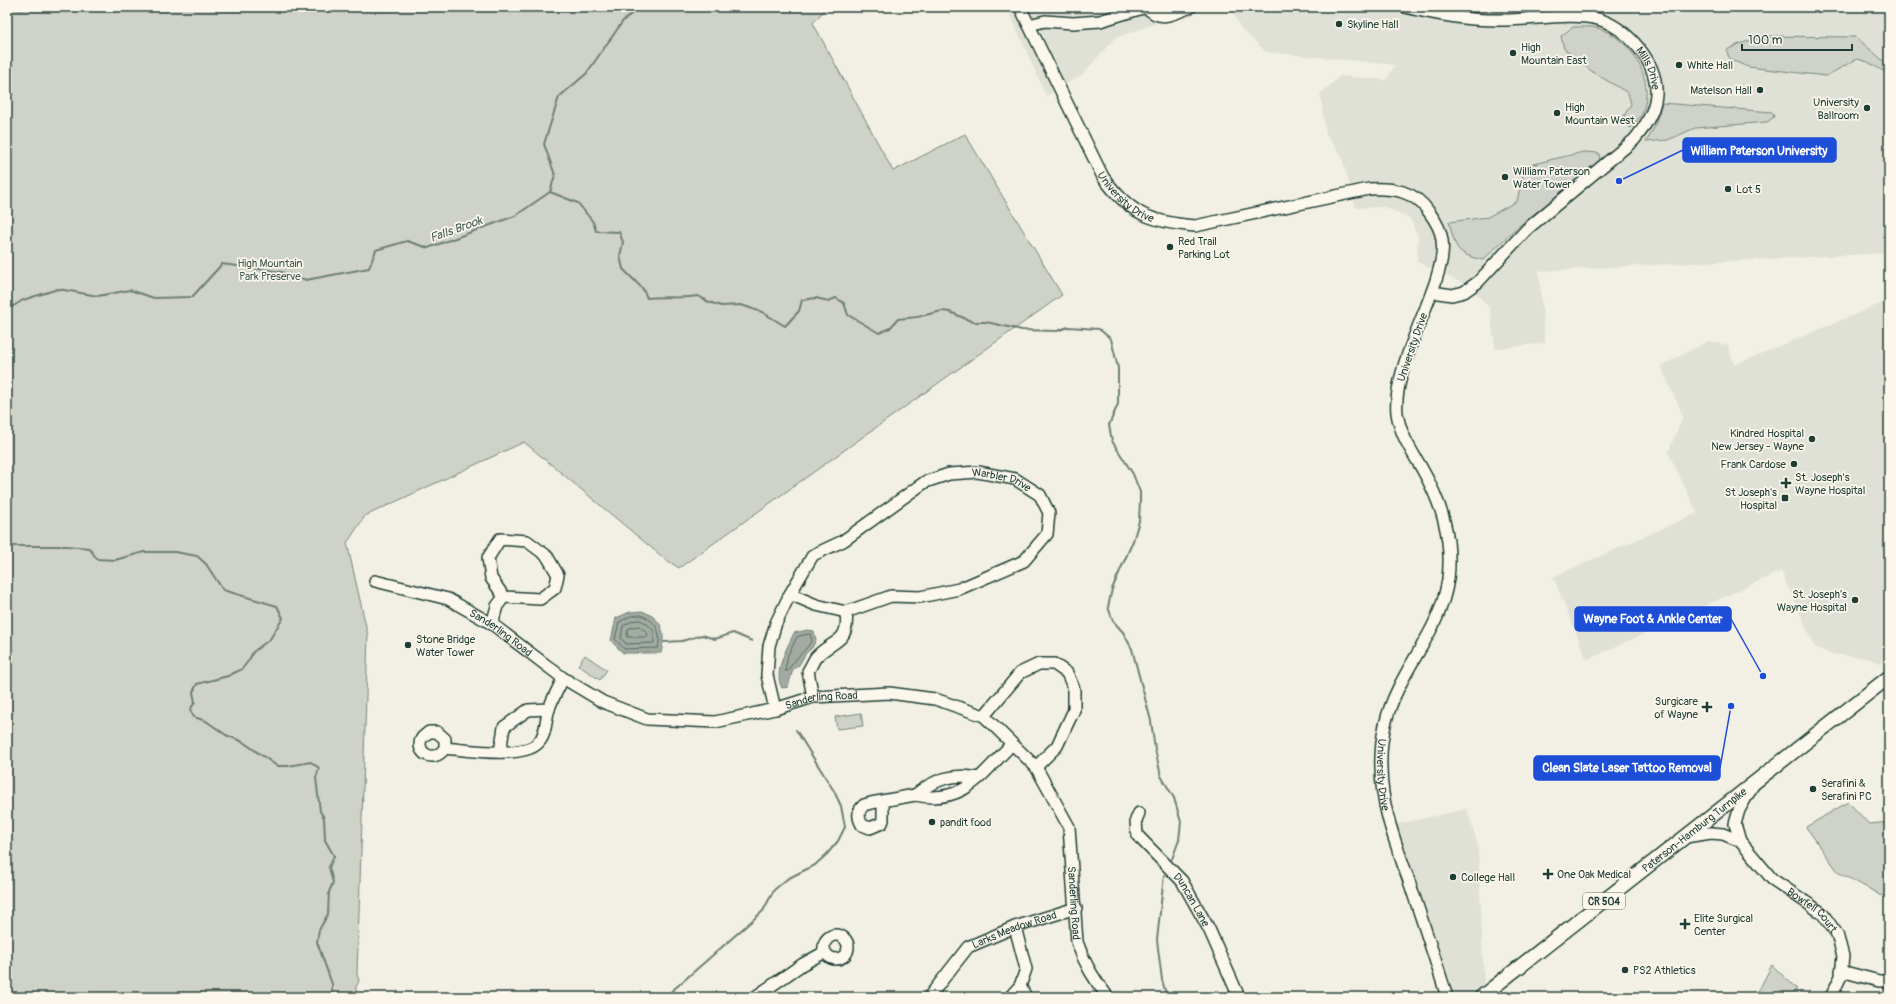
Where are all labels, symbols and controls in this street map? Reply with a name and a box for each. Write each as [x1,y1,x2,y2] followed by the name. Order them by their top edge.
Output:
[1347,18,1399,31] place label: Skyline Hall
[1334,19,1344,29] marker: Skyline Hall
[1742,26,1852,52] scale bar
[1748,33,1783,48] text: 100 m
[1521,41,1587,67] place label: High Mountain East
[1633,44,1662,91] street label: Mills Drive
[1508,48,1518,58] marker: High Mountain East
[1687,59,1733,72] place label: White Hall
[1674,60,1684,70] marker: White Hall
[1690,84,1752,97] place label: Matelson Hall
[1755,85,1765,95] marker: Matelson Hall
[1813,96,1859,122] place label: University Ballroom
[1565,101,1635,127] place label: High Mountain West
[1862,103,1872,113] marker: University Ballroom
[1552,108,1562,118] marker: High Mountain West
[1683,138,1836,162] callout: William Paterson University
[1691,144,1828,159] text: William Paterson University
[1513,165,1590,191] place label: William Paterson Water Tower
[1094,170,1156,225] street label: University Drive
[1500,172,1510,182] marker: William Paterson Water Tower
[1736,183,1761,196] place label: Lot 5
[1723,184,1733,194] marker: Lot 5
[428,213,485,246] water label: Falls Brook
[1178,235,1230,261] place label: Red Trail Parking Lot
[1165,242,1175,252] marker: Red Trail Parking Lot
[237,257,303,283] park label: High Mountain Park Preserve
[1395,310,1431,383] street label: University Drive
[1711,427,1805,453] place label: Kindred Hospital New Jersey - Wayne
[1807,434,1817,444] marker: Kindred Hospital New Jersey - Wayne
[1720,458,1787,471] place label: Frank Cardose
[1789,459,1799,469] marker: Frank Cardose
[972,466,1034,495] street label: Warbler Drive
[1795,471,1865,497] place label: St. Joseph's Wayne Hospital
[1780,477,1792,489] marker: St. Joseph's Wayne Hospital
[1725,486,1777,512] place label: St Joseph's Hospital
[1780,493,1790,503] marker: St Joseph's Hospital
[1777,588,1847,614] place label: St. Joseph’s Wayne Hospital
[1850,595,1860,605] marker: St. Joseph’s Wayne Hospital
[467,607,535,659] street label: Sanderling Road
[1575,607,1731,631] callout: Wayne Foot & Ankle Center
[1583,612,1723,627] text: Wayne Foot & Ankle Center
[416,633,476,659] place label: Stone Bridge Water Tower
[403,640,413,650] marker: Stone Bridge Water Tower
[784,689,858,712] street label: Sanderling Road
[1654,695,1699,721] place label: Surgicare of Wayne
[1701,701,1713,713] marker: Surgicare of Wayne
[1374,738,1392,813] street label: University Drive
[1534,756,1720,780] callout: Clean Slate Laser Tattoo Removal
[1542,761,1712,776] text: Clean Slate Laser Tattoo Removal
[1821,777,1872,803] place label: Serafini & Serafini PC
[1808,784,1818,794] marker: Serafini & Serafini PC
[1640,785,1750,875] street label: Paterson-Hamburg Turnpike
[940,816,991,829] place label: pandit food
[927,817,937,827] marker: pandit food
[1065,866,1083,940] street label: Sanderling Road
[1542,868,1554,880] marker: One Oak Medical
[1557,868,1631,881] place label: One Oak Medical
[1171,870,1213,929] street label: Duncan Lane
[1461,871,1515,884] place label: College Hall
[1448,872,1458,882] marker: College Hall
[1785,885,1840,936] street label: Bowfell Court
[1583,893,1625,909] road number: CR 504
[970,908,1058,952] street label: Larks Meadow Road
[1694,912,1753,938] place label: Elite Surgical Center
[1679,918,1691,930] marker: Elite Surgical Center
[1633,964,1696,977] place label: PS2 Athletics
[1620,965,1630,975] marker: PS2 Athletics

